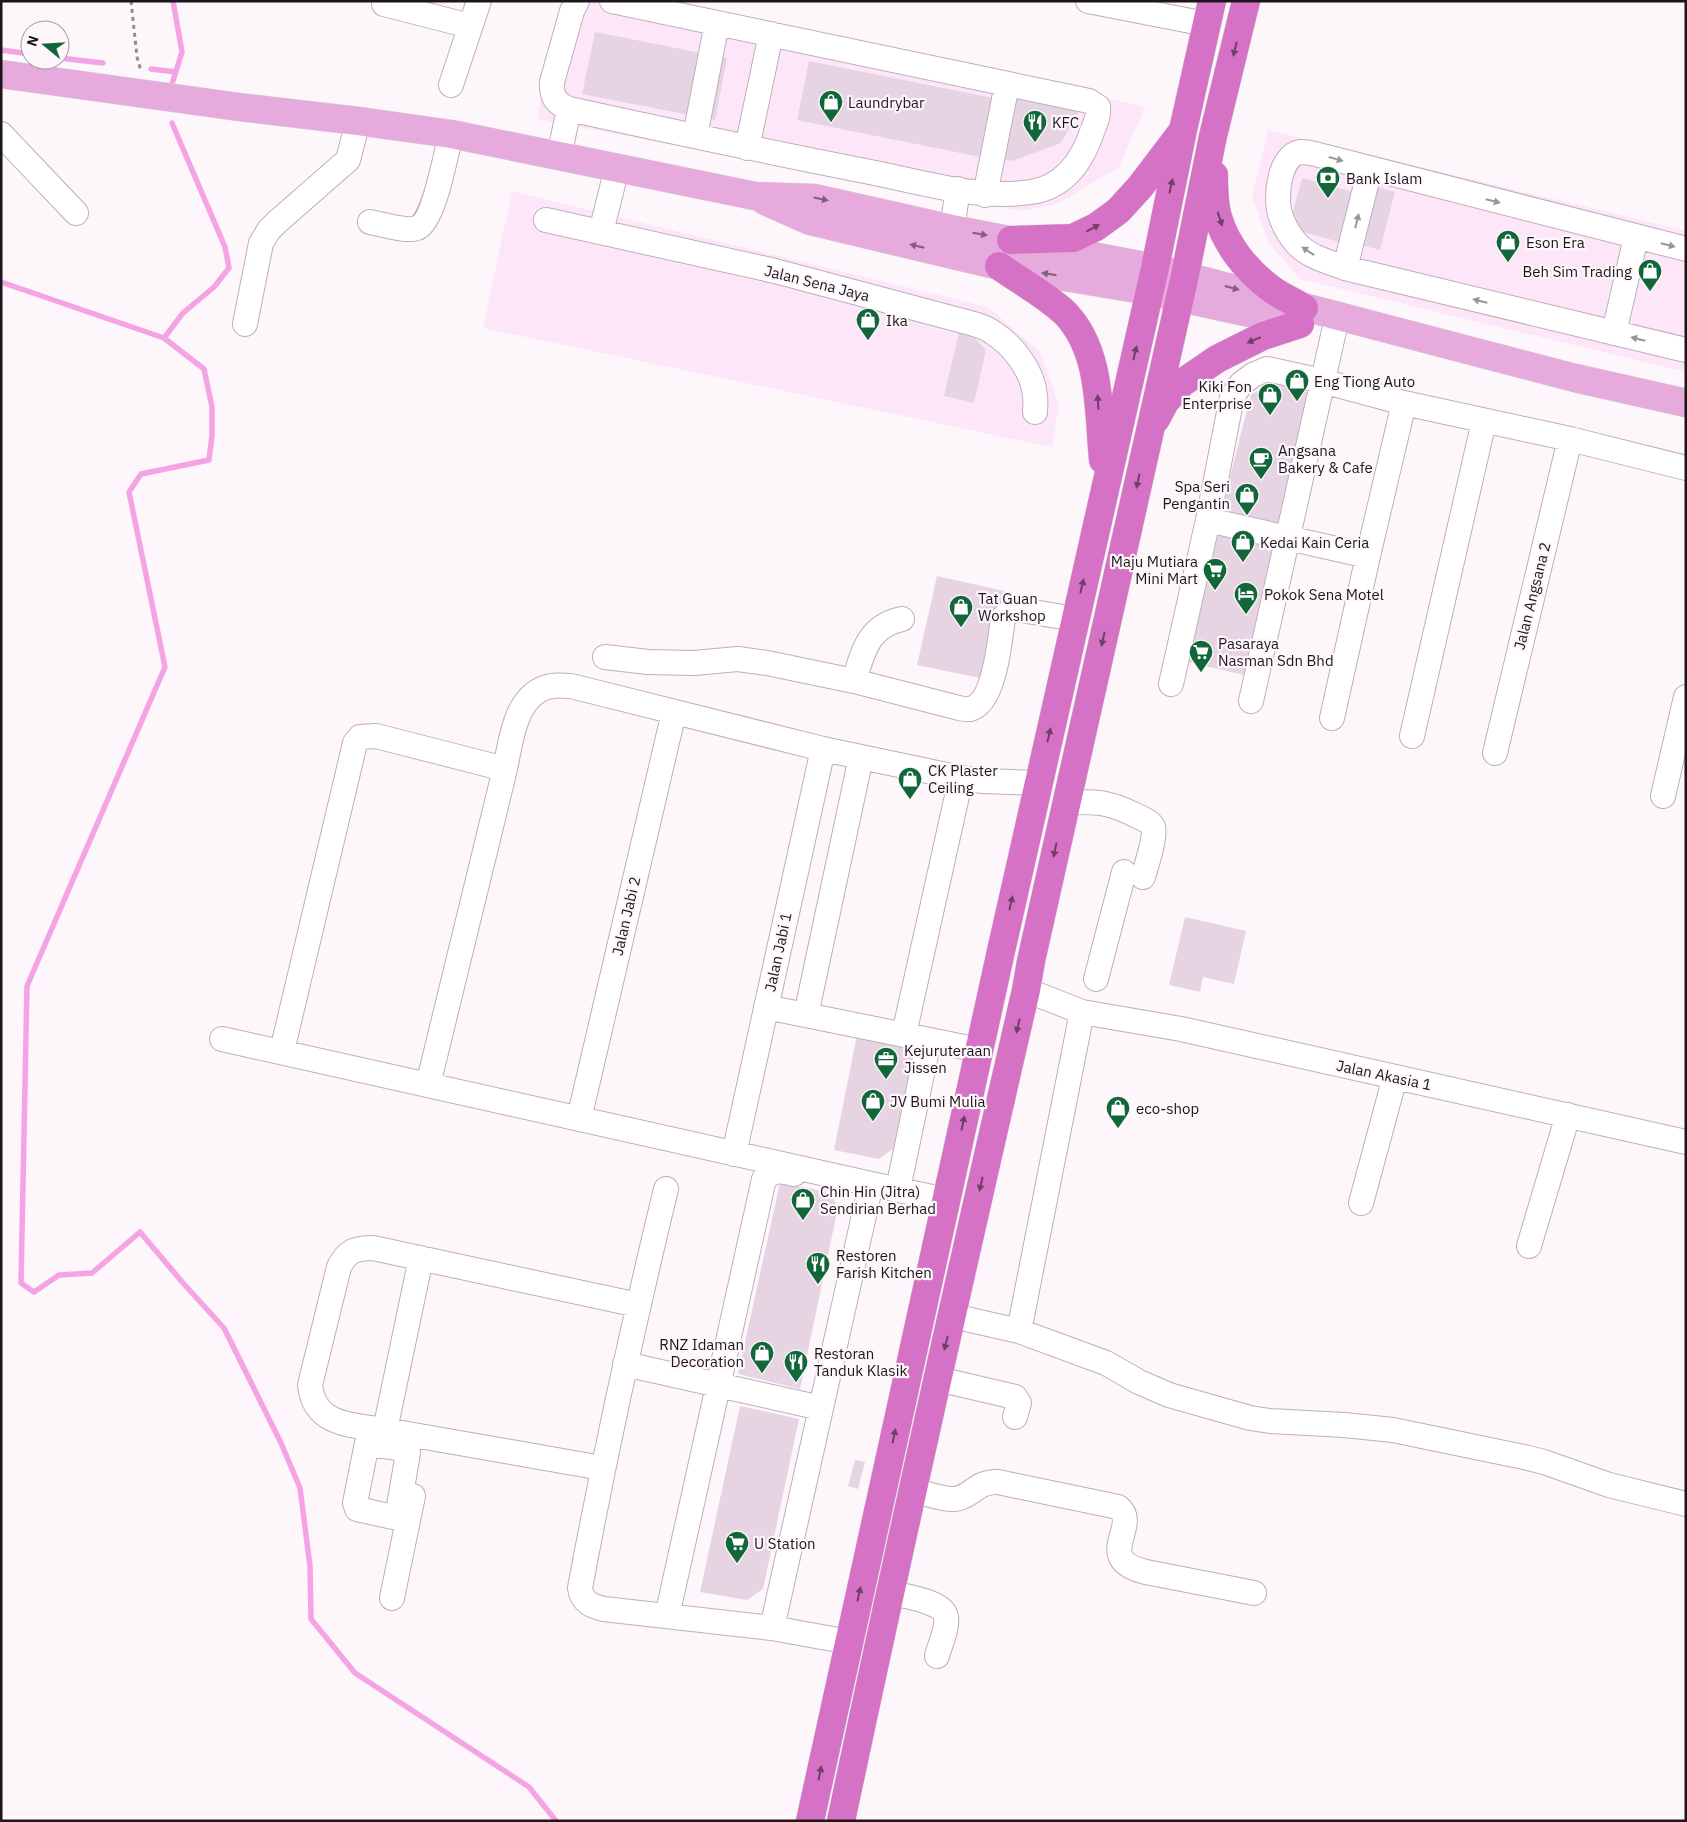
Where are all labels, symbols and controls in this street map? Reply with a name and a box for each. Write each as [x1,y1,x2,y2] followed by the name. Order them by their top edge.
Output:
[20,20,70,70] north arrow
[23,33,43,49] text: N
[1231,41,1239,56] one-way arrow
[818,89,844,123] shop icon: Laundrybar
[848,93,925,112] place label: Laundrybar
[1022,109,1048,143] restaurant icon: KFC
[1052,113,1079,132] place label: KFC
[1329,156,1344,164] one-way arrow
[1315,165,1341,199] bank icon: Bank Islam
[1346,169,1422,188] place label: Bank Islam
[1168,178,1176,194] one-way arrow
[813,195,829,203] one-way arrow
[1486,197,1501,205] one-way arrow
[1216,212,1224,227] one-way arrow
[1353,213,1361,228] one-way arrow
[1085,224,1100,232] one-way arrow
[1495,229,1521,263] shop icon: Eson Era
[972,231,988,239] one-way arrow
[1526,233,1585,252] place label: Eson Era
[1660,241,1675,249] one-way arrow
[910,242,925,250] one-way arrow
[1301,247,1315,256] one-way arrow
[1637,258,1663,292] shop icon: Beh Sim Trading
[762,261,872,305] street label: Jalan Sena Jaya
[1523,262,1632,281] place label: Beh Sim Trading
[1040,270,1056,278] one-way arrow
[1224,284,1239,292] one-way arrow
[1473,297,1488,305] one-way arrow
[855,307,881,341] shop icon: Ika
[886,311,908,330] place label: Ika
[1631,335,1646,343] one-way arrow
[1246,337,1261,345] one-way arrow
[1131,345,1139,360] one-way arrow
[1284,368,1310,402] shop icon: Eng Tiong Auto
[1314,372,1415,391] place label: Eng Tiong Auto
[1182,377,1252,413] place label: Kiki Fon Enterprise
[1257,382,1283,416] shop icon: Kiki Fon Enterprise
[1094,394,1102,410] one-way arrow
[1278,441,1373,477] place label: Angsana Bakery & Cafe
[1248,446,1274,480] cafe icon: Angsana Bakery & Cafe
[1134,473,1142,488] one-way arrow
[1163,477,1230,513] place label: Spa Seri Pengantin
[1234,482,1260,516] shop icon: Spa Seri Pengantin
[1230,529,1256,563] shop icon: Kedai Kain Ceria
[1260,533,1369,552] place label: Kedai Kain Ceria
[1509,540,1555,652] street label: Jalan Angsana 2
[1111,552,1198,588] place label: Maju Mutiara Mini Mart
[1202,557,1228,591] supermarket icon: Maju Mutiara Mini Mart
[1078,578,1086,593] one-way arrow
[1233,581,1259,615] hotel icon: Pokok Sena Motel
[1264,585,1384,604] place label: Pokok Sena Motel
[978,589,1046,625] place label: Tat Guan Workshop
[948,594,974,628] shop icon: Tat Guan Workshop
[1098,632,1106,648] one-way arrow
[1218,634,1334,670] place label: Pasaraya Nasman Sdn Bhd
[1188,639,1214,673] supermarket icon: Pasaraya Nasman Sdn Bhd
[1045,728,1053,743] one-way arrow
[928,761,998,797] place label: CK Plaster Ceiling
[897,766,923,800] shop icon: CK Plaster Ceiling
[1051,843,1059,859] one-way arrow
[608,875,644,957] street label: Jalan Jabi 2
[1007,896,1015,911] one-way arrow
[760,911,796,993] street label: Jalan Jabi 1
[1014,1019,1022,1034] one-way arrow
[904,1041,991,1077] place label: Kejuruteraan Jissen
[873,1046,899,1080] office icon: Kejuruteraan Jissen
[1335,1056,1433,1094] street label: Jalan Akasia 1
[860,1088,886,1122] shop icon: JV Bumi Mulia
[890,1092,986,1111] place label: JV Bumi Mulia
[1105,1095,1131,1129] shop icon: eco-shop
[1136,1099,1199,1118] place label: eco-shop
[959,1115,967,1131] one-way arrow
[977,1177,985,1192] one-way arrow
[820,1182,936,1218] place label: Chin Hin (Jitra) Sendirian Berhad
[790,1187,816,1221] shop icon: Chin Hin (Jitra) Sendirian Berhad
[836,1246,932,1282] place label: Restoren Farish Kitchen
[805,1251,831,1285] restaurant icon: Restoren Farish Kitchen
[659,1335,744,1371] place label: RNZ Idaman Decoration
[942,1336,950,1351] one-way arrow
[749,1340,775,1374] shop icon: RNZ Idaman Decoration
[814,1344,907,1380] place label: Restoran Tanduk Klasik
[783,1349,809,1383] restaurant icon: Restoran Tanduk Klasik
[890,1428,898,1443] one-way arrow
[724,1530,750,1564] supermarket icon: U Station
[754,1534,816,1553] place label: U Station
[855,1587,863,1602] one-way arrow
[816,1766,824,1781] one-way arrow

